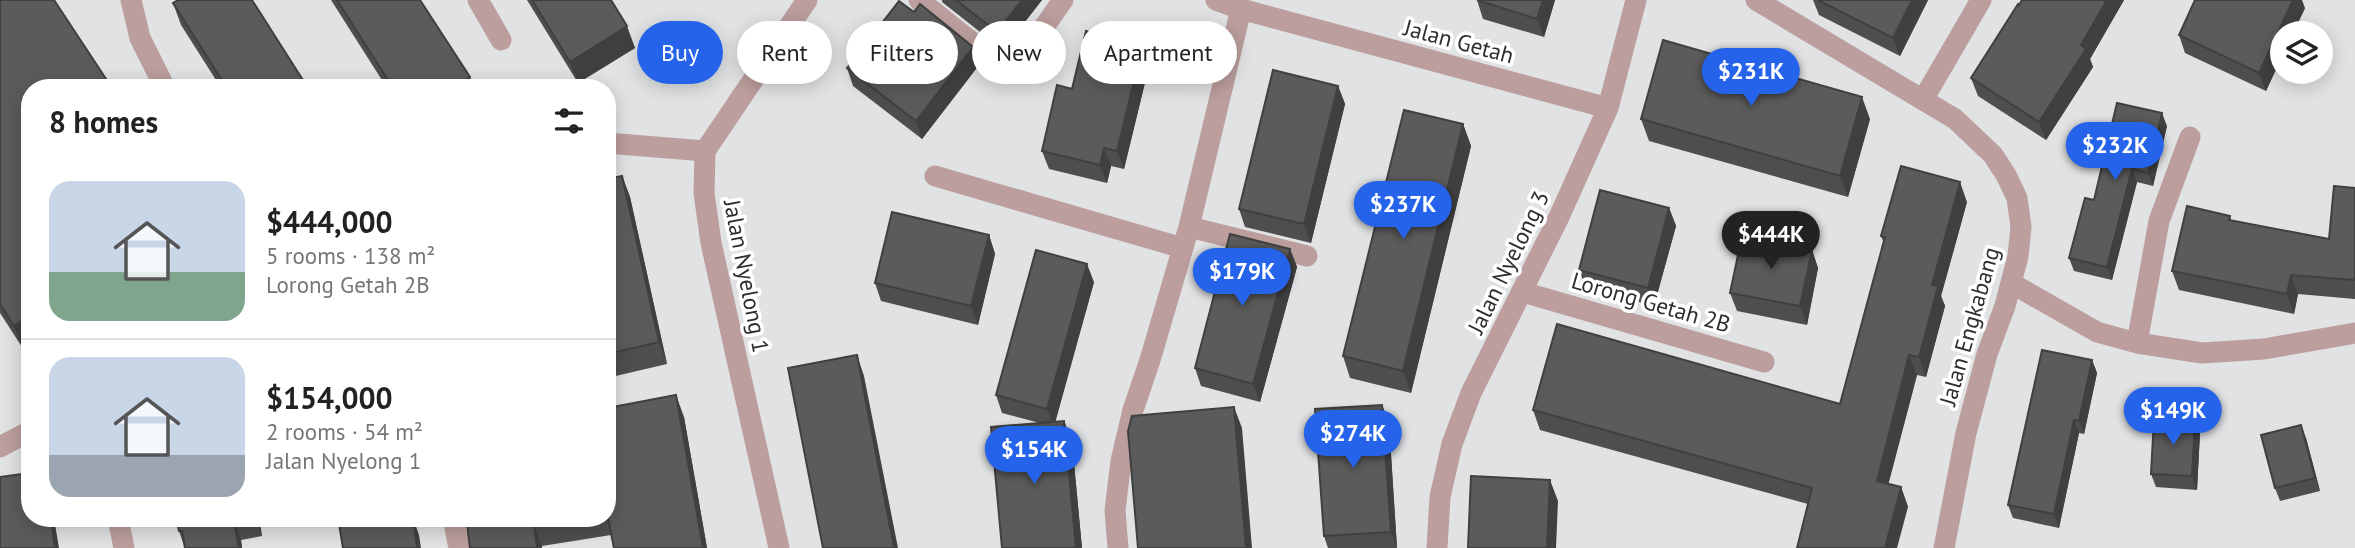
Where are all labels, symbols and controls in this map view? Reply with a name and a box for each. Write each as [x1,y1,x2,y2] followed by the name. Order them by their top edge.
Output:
[1400,12,1517,70] street label: Jalan Getah
[637,21,723,84] chip: Buy
[737,21,832,84] chip: Rent
[846,21,958,84] chip: Filters
[972,21,1066,84] chip: New
[1080,21,1237,84] chip: Apartment
[2270,21,2333,84] map controls
[2270,21,2333,84] button: layers
[1702,48,1800,108] pin: $231K
[1718,56,1784,85] text: $231K
[49,102,158,141] text: 8 homes
[550,102,588,140] icon: filters
[2066,122,2164,182] pin: $232K
[2082,130,2148,159] text: $232K
[1354,182,1452,241] pin: $237K
[1461,186,1555,339] street label: Jalan Nyelong 3
[1370,189,1436,218] text: $237K
[718,196,776,355] street label: Jalan Nyelong 1
[266,202,393,241] text: $444,000
[105,209,189,293] icon: home
[1722,212,1820,271] pin: $444K
[1738,219,1804,248] text: $444K
[266,241,435,270] text: 5 rooms · 138 m²
[1932,243,2005,409] street label: Jalan Engkabang
[1193,248,1291,308] pin: $179K
[1209,256,1275,285] text: $179K
[1568,265,1734,339] street label: Lorong Getah 2B
[266,270,430,299] text: Lorong Getah 2B
[266,378,393,417] text: $154,000
[105,385,189,469] icon: home
[2124,388,2222,447] pin: $149K
[2140,395,2206,424] text: $149K
[1304,410,1402,470] pin: $274K
[266,417,423,446] text: 2 rooms · 54 m²
[1320,418,1386,447] text: $274K
[985,426,1083,486] pin: $154K
[1001,434,1067,463] text: $154K
[266,446,421,475] text: Jalan Nyelong 1

